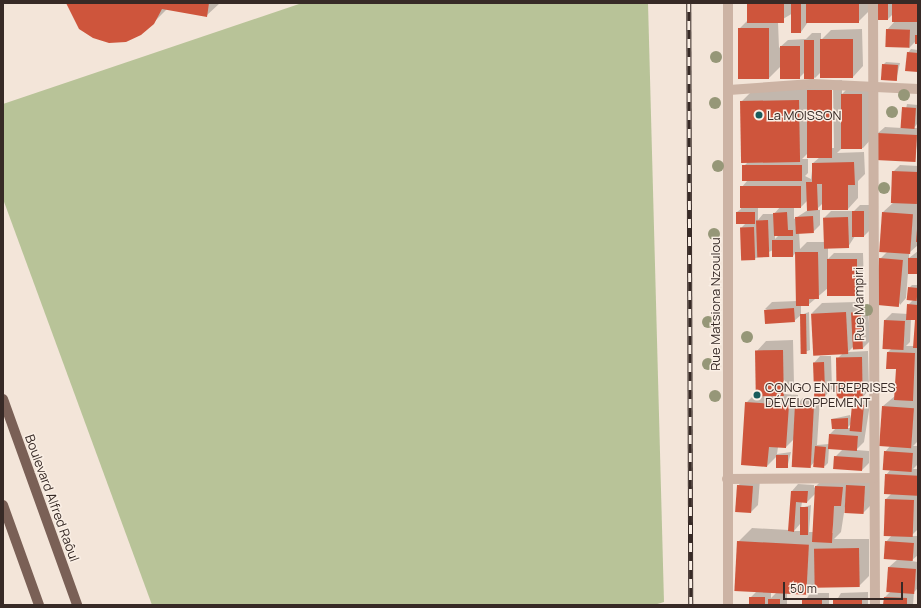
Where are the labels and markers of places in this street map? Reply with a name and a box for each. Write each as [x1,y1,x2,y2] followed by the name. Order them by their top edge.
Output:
[767,107,841,123] place label: La MOISSON
[754,110,764,120] marker: La MOISSON
[765,380,896,411] place label: CONGO ENTREPRISES DÉVELOPPEMENT
[752,390,762,400] marker: CONGO ENTREPRISES DÉVELOPPEMENT

